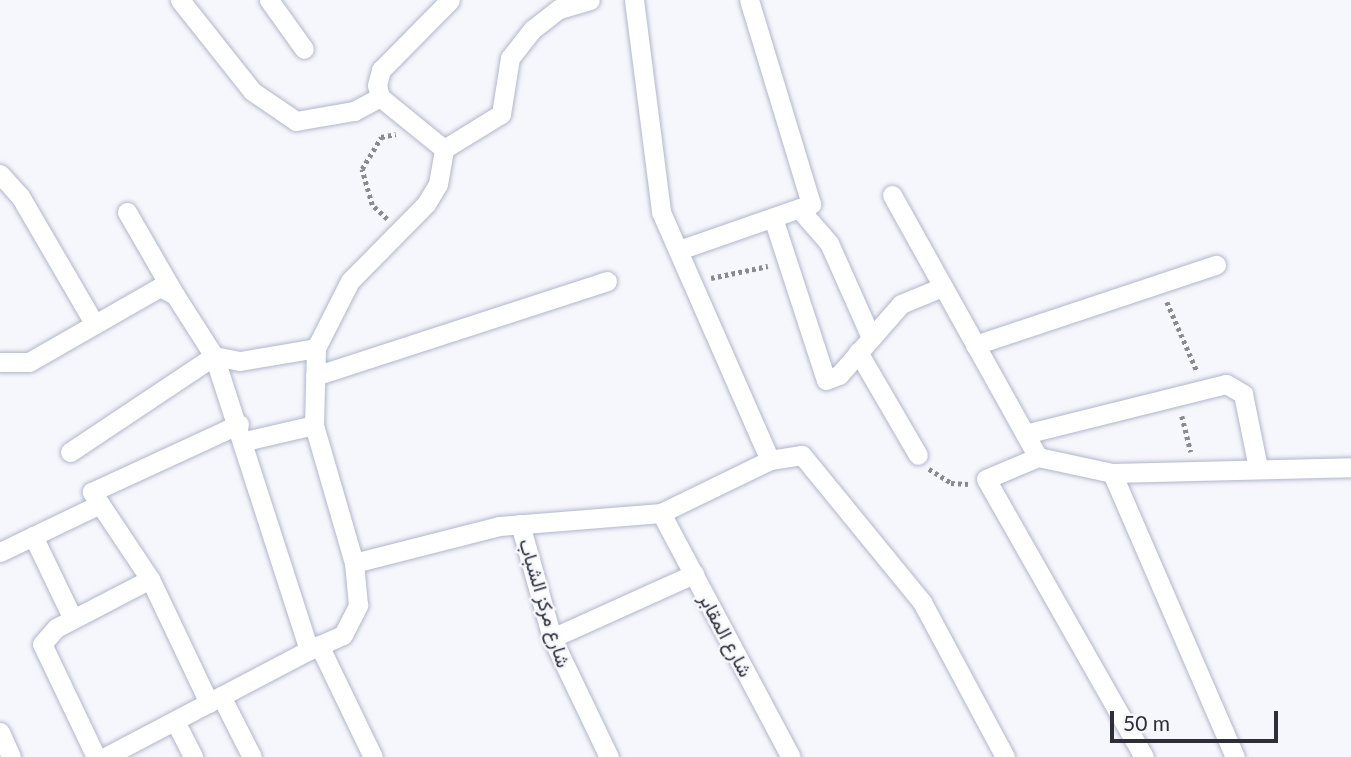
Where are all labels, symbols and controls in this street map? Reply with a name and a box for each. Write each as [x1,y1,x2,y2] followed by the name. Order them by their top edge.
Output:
[515,536,575,670] street label: شارع مركز الشباب
[695,589,757,681] street label: شارع المقابر
[1113,698,1281,742] scale bar
[1123,710,1170,735] text: 50 m

